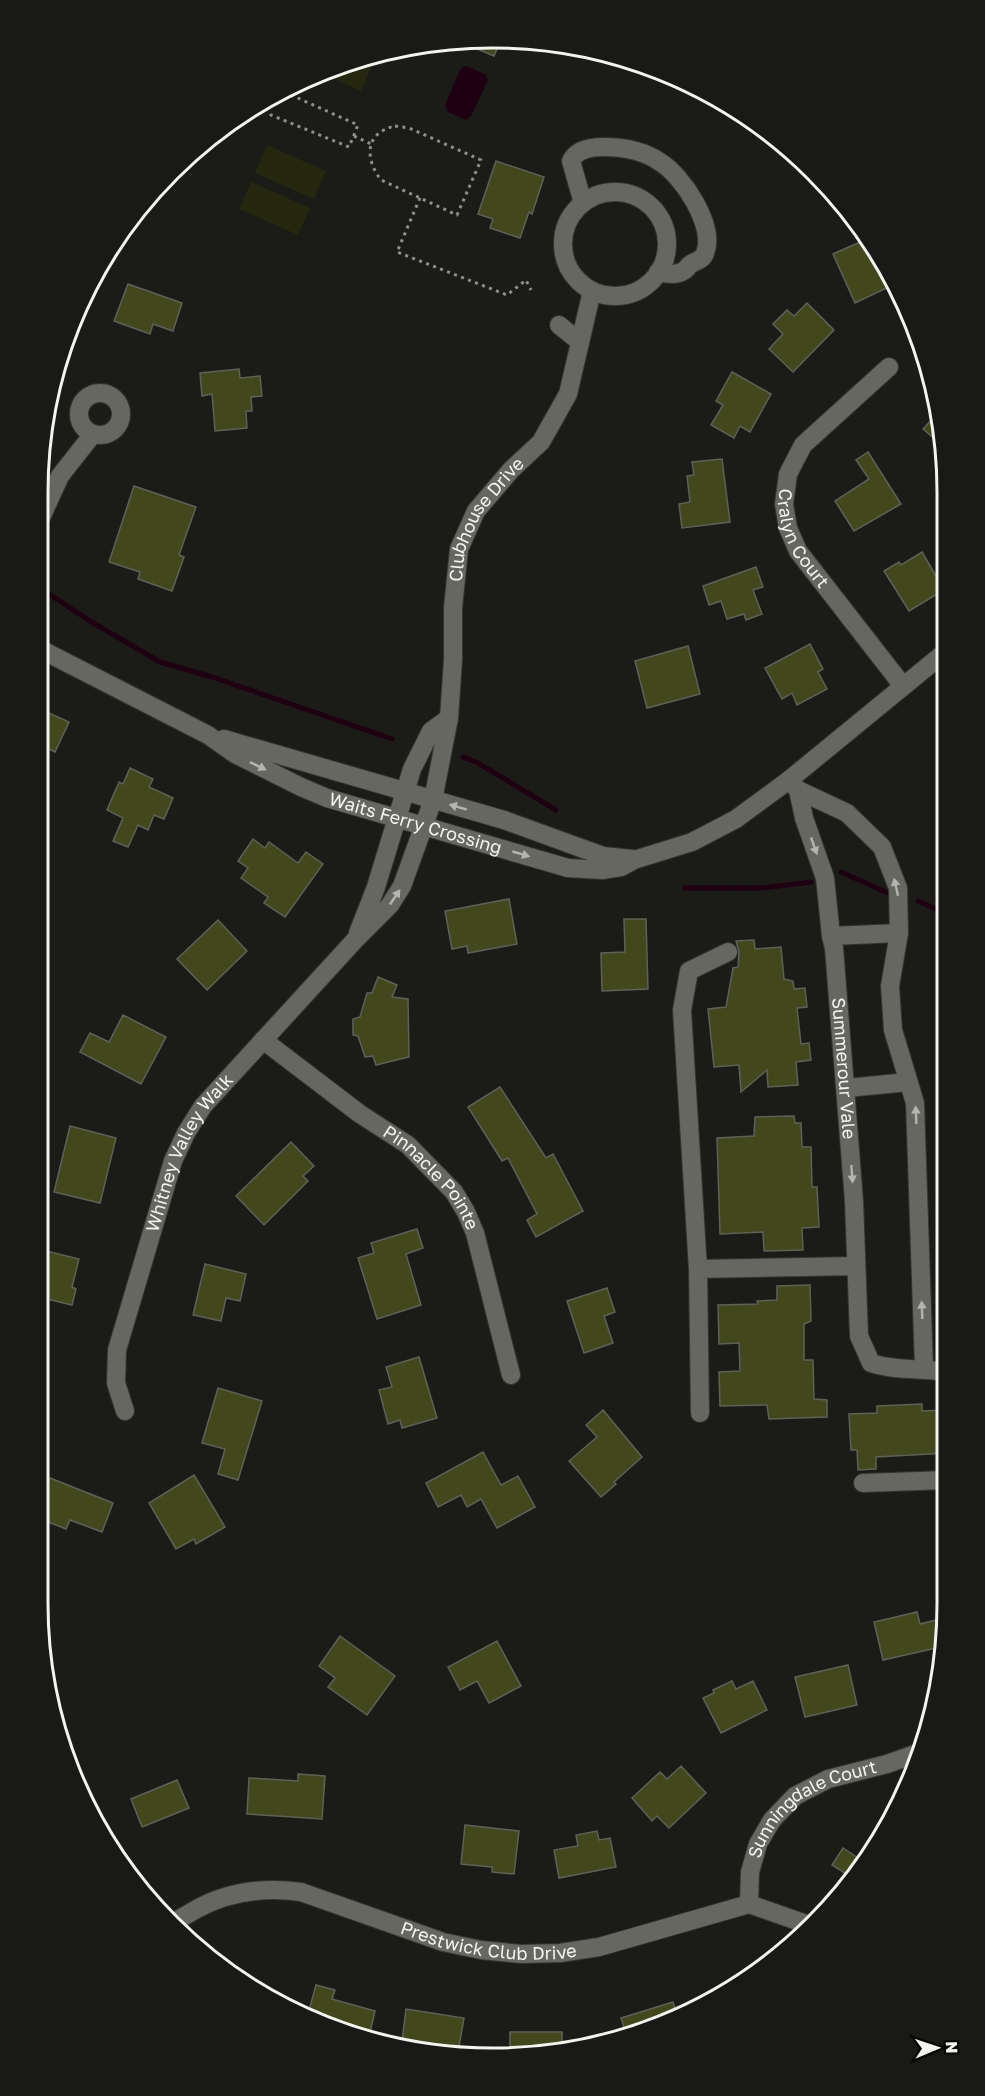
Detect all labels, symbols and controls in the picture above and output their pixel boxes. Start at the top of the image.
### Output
street label: Clubhouse Drive [444,452,528,583]
street label: Cralyn Court [774,487,834,592]
one-way arrow [249,761,266,770]
street label: Waits Ferry Crossing [327,787,505,858]
one-way arrow [449,802,467,811]
one-way arrow [809,837,819,855]
one-way arrow [512,850,530,860]
one-way arrow [890,878,900,896]
one-way arrow [389,889,400,905]
street label: Summerour Vale [828,997,861,1140]
street label: Whitney Valley Walk [141,1069,237,1234]
one-way arrow [911,1106,921,1125]
street label: Pinnacle Pointe [379,1120,484,1233]
one-way arrow [848,1165,857,1184]
one-way arrow [917,1300,926,1319]
street label: Sunningdale Court [743,1755,879,1860]
street label: Prestwick Club Drive [398,1916,578,1964]
north arrow [907,2018,967,2078]
text: N [942,2041,962,2054]

